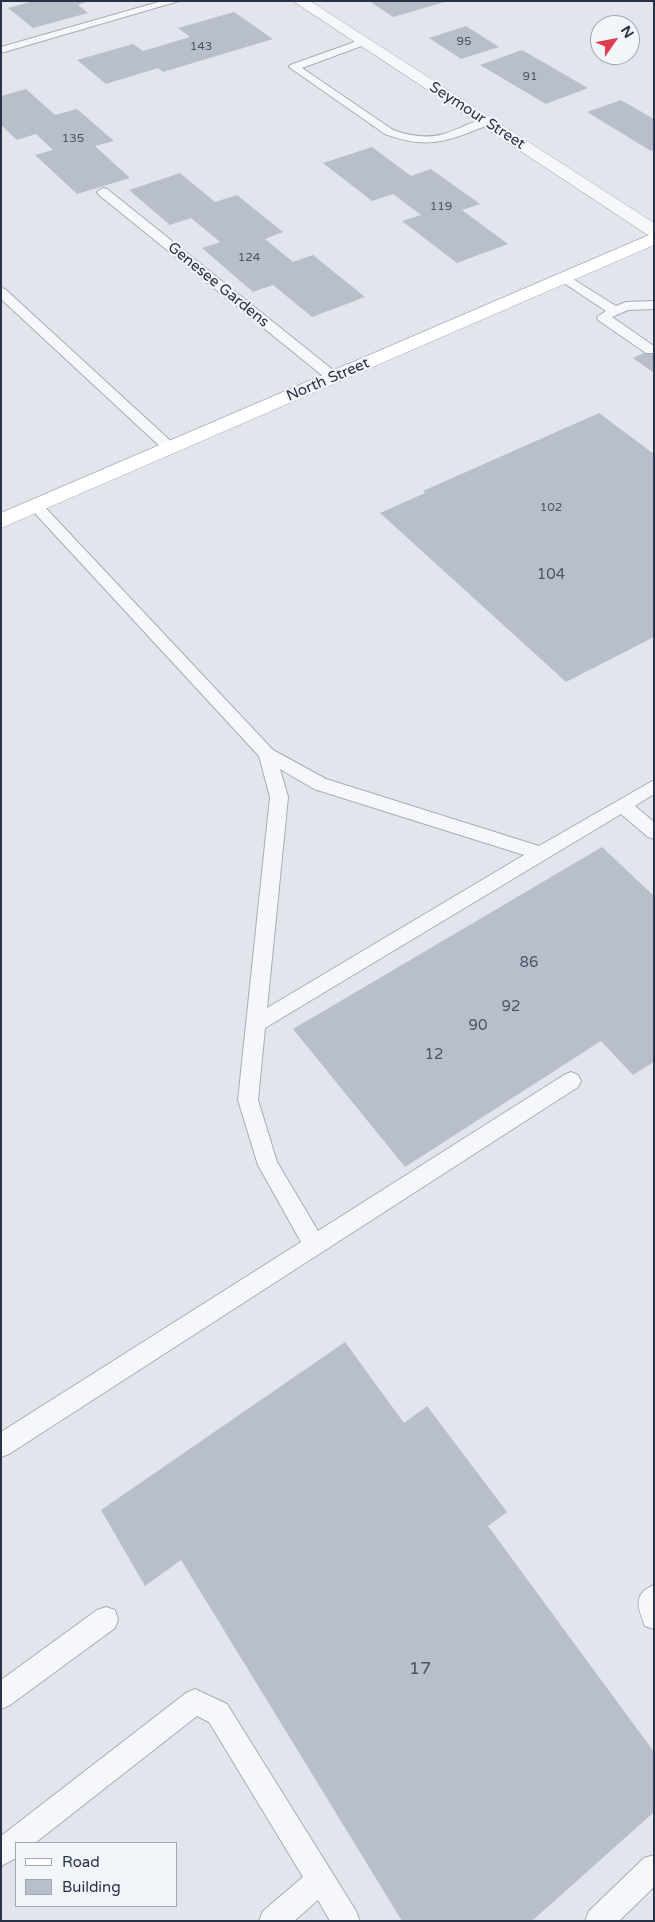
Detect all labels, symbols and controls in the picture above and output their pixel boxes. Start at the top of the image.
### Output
north arrow [590,15,640,65]
text: N [617,23,637,41]
house number: 95 [456,35,472,49]
house number: 143 [190,40,212,54]
house number: 91 [522,70,538,84]
street label: Seymour Street [426,78,528,154]
house number: 135 [62,132,84,146]
house number: 119 [430,200,452,214]
street label: Genesee Gardens [164,239,272,331]
house number: 124 [238,251,260,265]
street label: North Street [284,354,372,406]
house number: 102 [540,501,562,515]
house number: 104 [537,566,565,584]
house number: 86 [520,954,538,972]
house number: 92 [502,998,520,1016]
house number: 90 [469,1017,487,1035]
house number: 12 [425,1046,443,1064]
house number: 17 [409,1658,431,1680]
legend [15,1842,178,1907]
text: Road [62,1853,100,1871]
text: Building [62,1878,121,1896]

